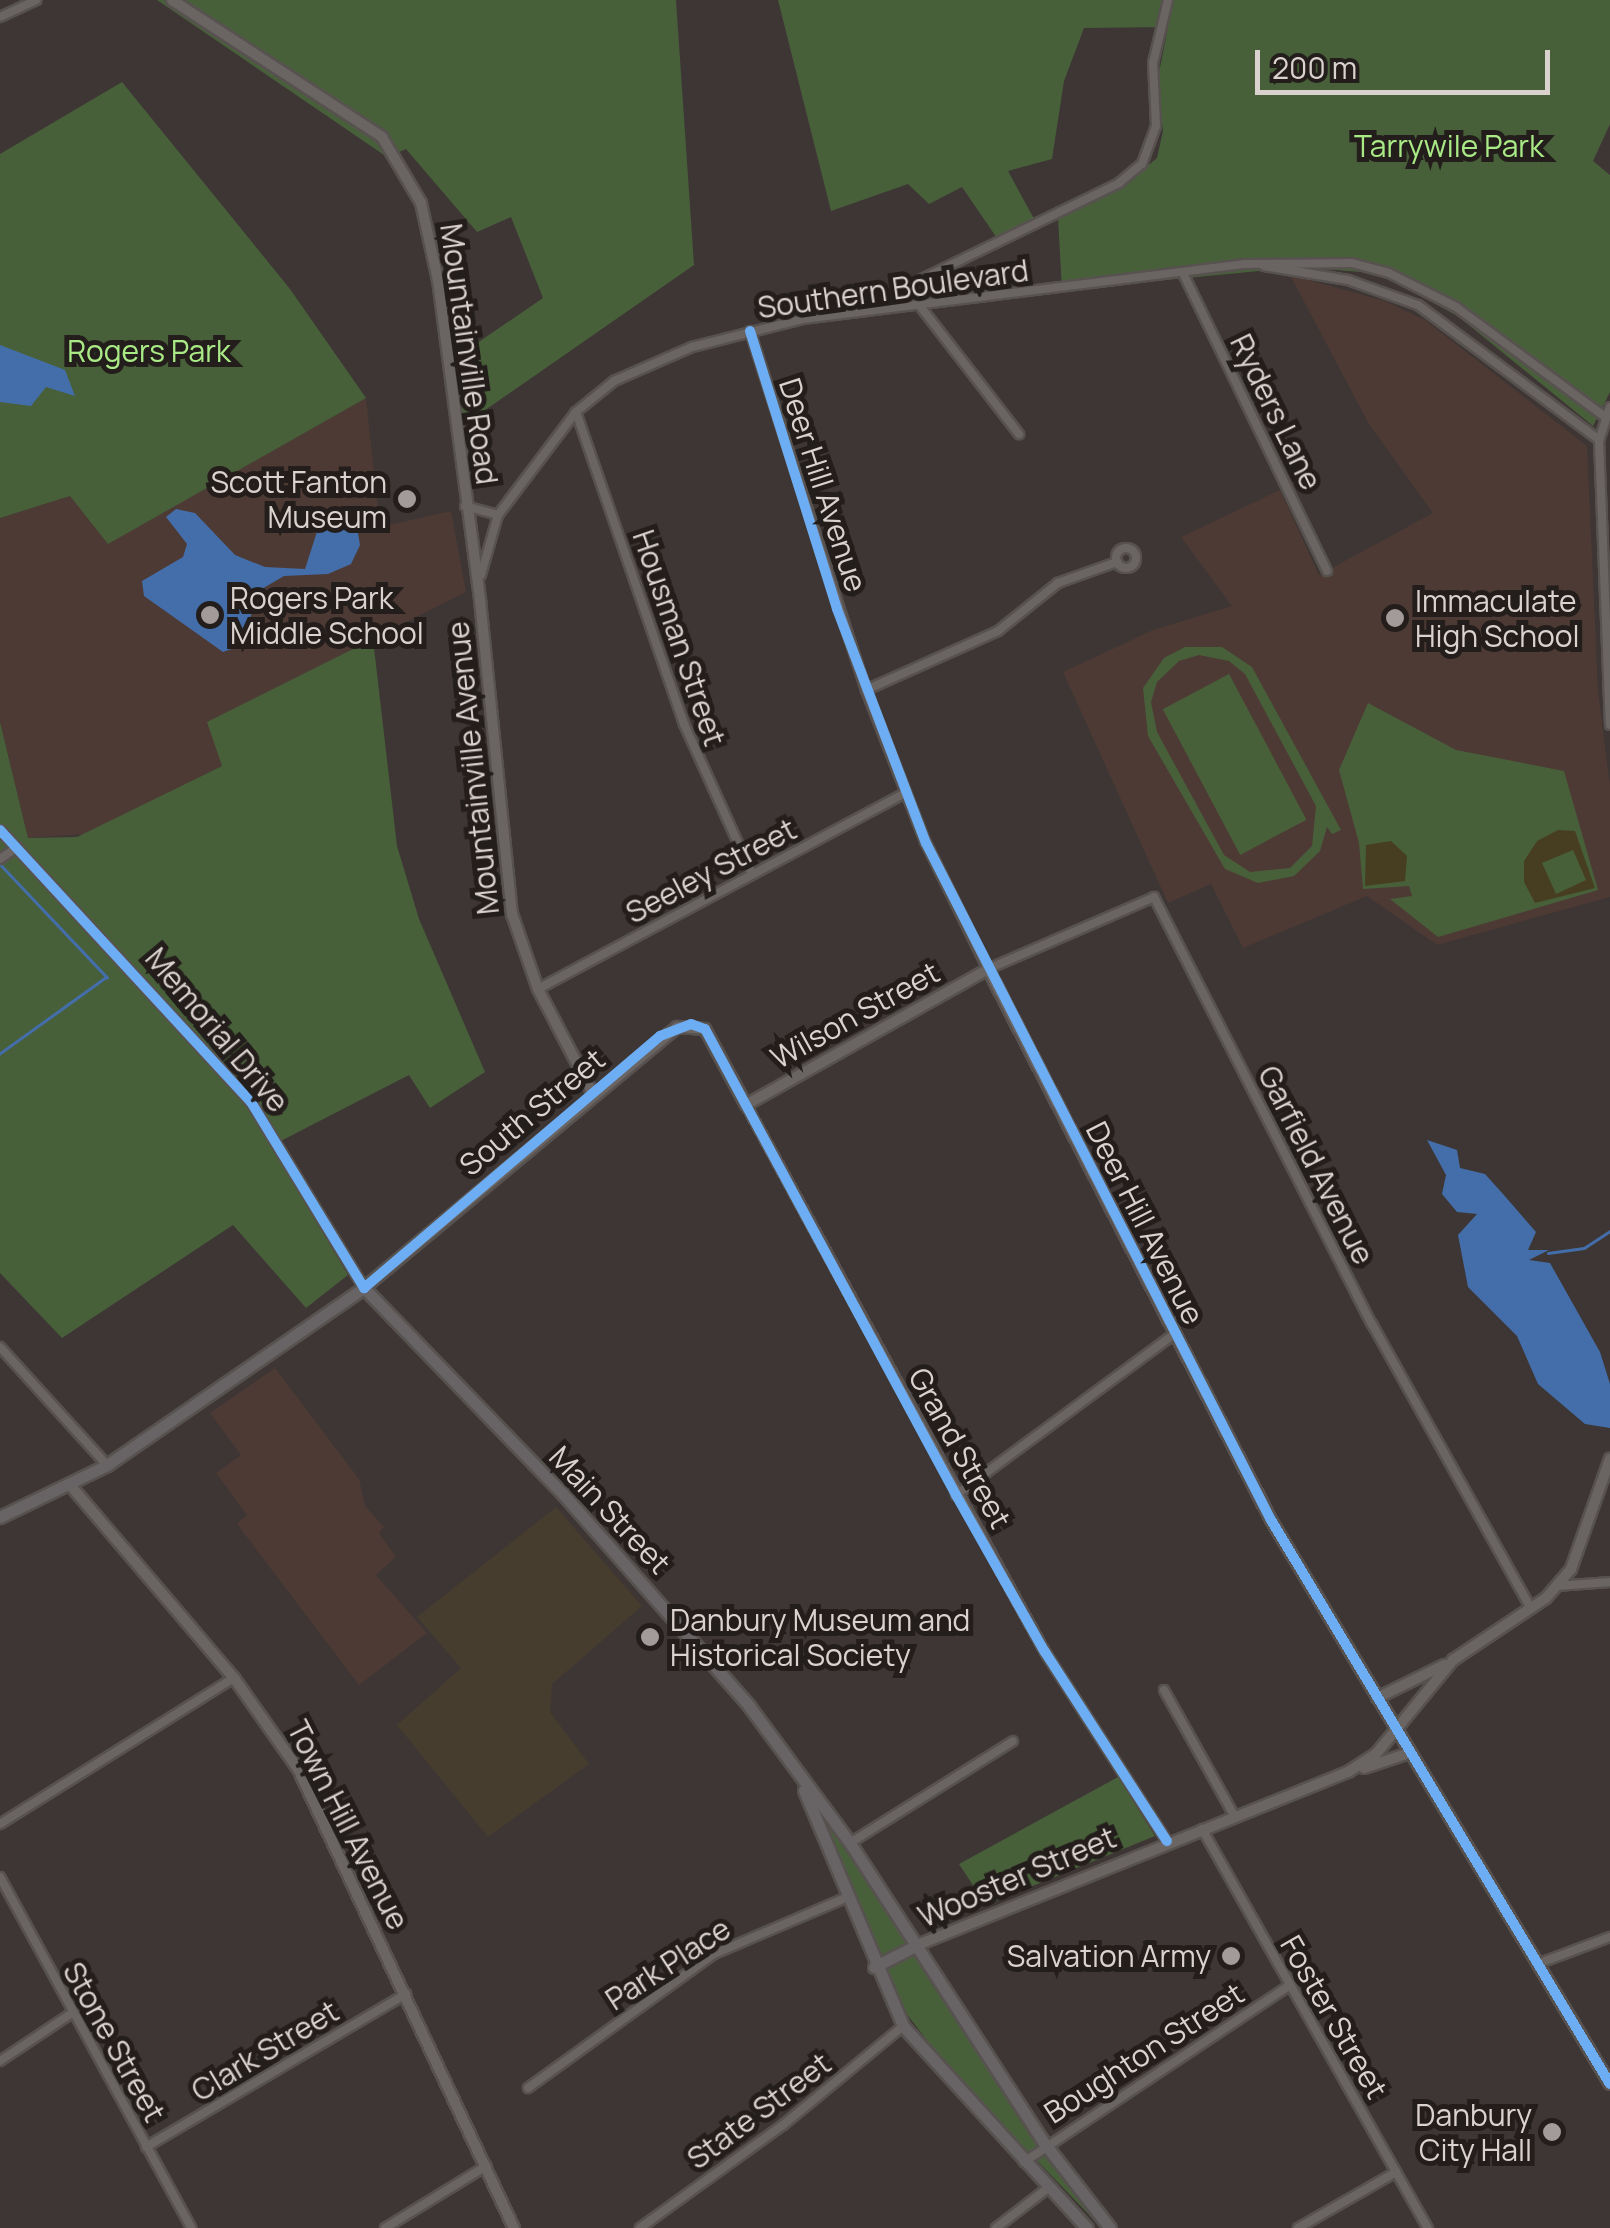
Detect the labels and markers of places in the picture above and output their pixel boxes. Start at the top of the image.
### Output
place label: Scott Fanton Museum [210,464,387,534]
marker: Scott Fanton Museum [396,488,418,510]
place label: Rogers Park Middle School [230,580,424,650]
place label: Immaculate High School [1415,583,1580,654]
marker: Rogers Park Middle School [199,604,221,626]
marker: Immaculate High School [1384,607,1406,629]
place label: Danbury Museum and Historical Society [670,1602,970,1672]
marker: Danbury Museum and Historical Society [639,1626,661,1648]
place label: Salvation Army [1007,1938,1211,1974]
marker: Salvation Army [1220,1945,1242,1967]
place label: Danbury City Hall [1415,2097,1532,2168]
marker: Danbury City Hall [1541,2121,1563,2143]

